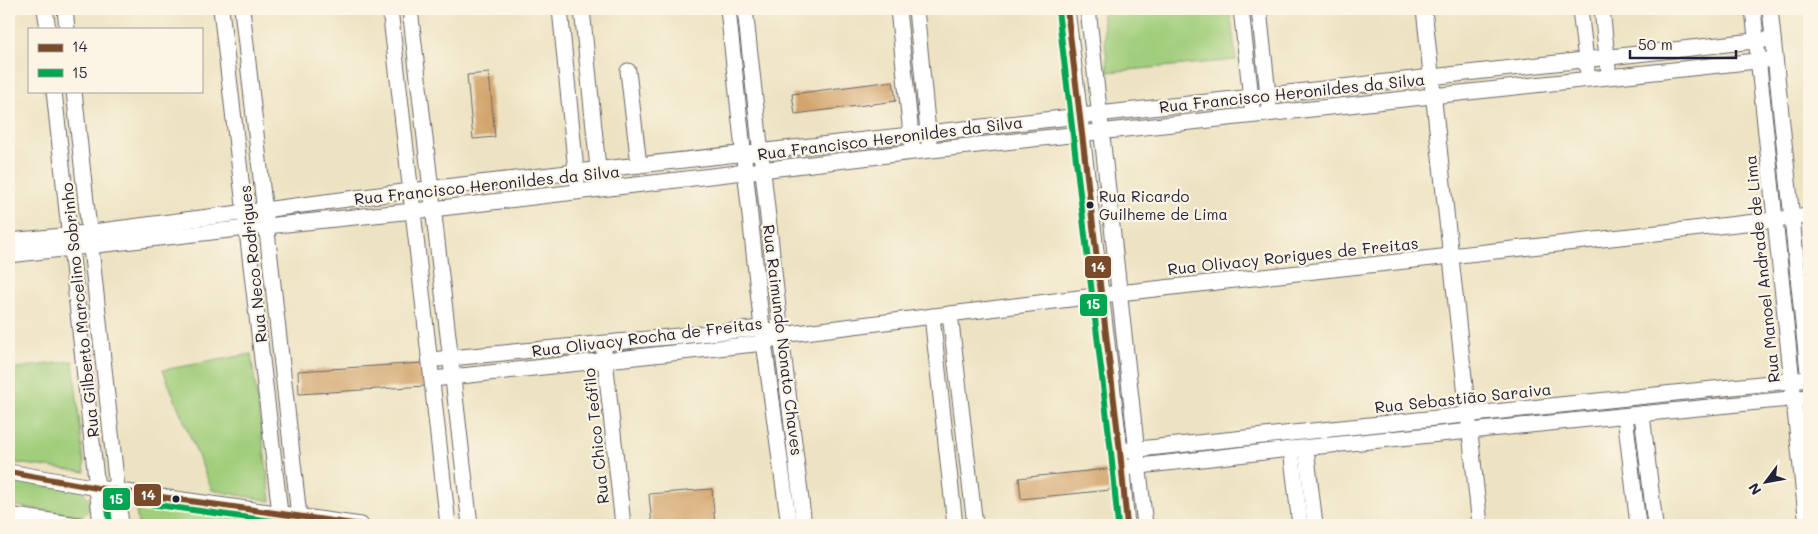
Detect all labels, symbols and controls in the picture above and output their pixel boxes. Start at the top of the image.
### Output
legend [28,28,202,92]
scale bar [1630,28,1737,60]
text: 50 m [1638,34,1673,54]
text: 14 [72,36,88,56]
text: 15 [72,62,87,82]
street label: Rua Francisco Heronildes da Silva [1158,68,1426,117]
street label: Rua Francisco Heronildes da Silva [756,111,1024,164]
street label: Rua Manoel Andrade de Lima [1739,154,1784,384]
street label: Rua Francisco Heronildes da Silva [353,160,621,209]
street label: Rua Gilberto Marcelino Sobrinho [56,182,103,438]
street label: Rua Neco Rodrigues [234,184,271,344]
place label: Rua Ricardo Guilheme de Lima [1099,186,1228,224]
marker: Rua Ricardo Guilheme de Lima [1085,200,1095,210]
street label: Rua Raimundo Nonato Chaves [759,223,808,457]
street label: Rua Olivacy Rorigues de Freitas [1166,232,1419,279]
line badge: 14 [1084,255,1112,279]
text: 14 [1090,257,1106,276]
line badge: 15 [1079,293,1108,317]
text: 15 [1086,294,1100,313]
street label: Rua Olivacy Rocha de Freitas [531,312,763,361]
street label: Rua Chico Teófilo [578,367,613,505]
street label: Rua Sebastião Saraiva [1373,378,1552,417]
north arrow [1740,456,1790,506]
text: N [1744,480,1765,499]
line badge: 14 [133,483,162,507]
text: 14 [140,485,156,504]
line badge: 15 [102,487,131,511]
text: 15 [109,489,123,508]
unlabelled marker [171,494,181,504]

